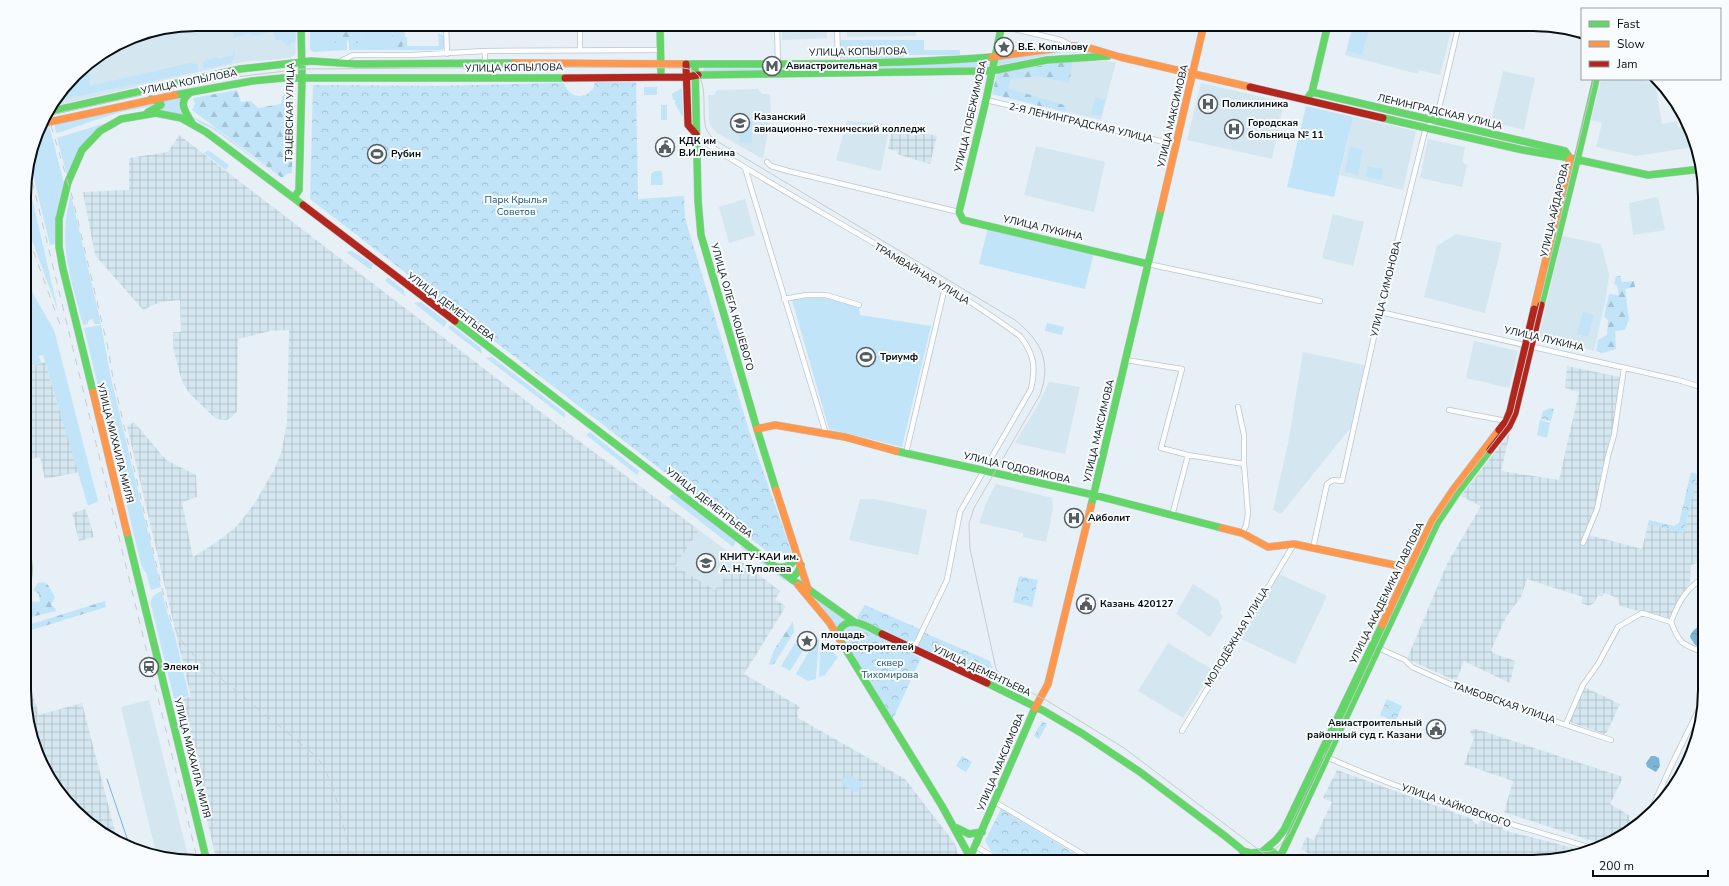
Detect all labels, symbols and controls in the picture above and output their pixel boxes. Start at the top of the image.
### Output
legend [1581,8,1721,80]
text: Fast [1617,16,1640,32]
place icon: В.Е. Копылову [993,36,1015,58]
text: Slow [1617,36,1645,52]
place label: В.Е. Копылову [1018,40,1088,54]
street label: УЛИЦА КОПЫЛОВА [808,44,908,60]
metro station icon: Авиастроительная [761,55,783,77]
text: Jam [1616,56,1638,72]
street label: УЛИЦА ПОБЕЖИМОВА [951,58,991,174]
place label: Авиастроительная [786,59,877,73]
street label: УЛИЦА КОПЫЛОВА [464,60,564,76]
street label: ТЭЦЕВСКАЯ УЛИЦА [282,62,298,162]
street label: УЛИЦА МАКСИМОВА [1154,62,1192,170]
street label: УЛИЦА КОПЫЛОВА [138,66,239,98]
street label: ЛЕНИНГРАДСКАЯ УЛИЦА [1376,91,1505,133]
hospital icon: Поликлиника [1197,93,1219,115]
place label: Поликлиника [1222,97,1288,111]
street label: 2-Я ЛЕНИНГРАДСКАЯ УЛИЦА [1008,100,1155,147]
place label: Казанский авиационно-технический колледж [754,110,926,136]
school or university icon: Казанский авиационно-технический колледж [729,112,751,134]
place label: Городская больница № 11 [1248,116,1324,142]
hospital icon: Городская больница № 11 [1223,118,1245,140]
place label: КДК им В.И.Ленина [679,134,735,160]
public building icon: КДК им В.И.Ленина [654,136,676,158]
sports icon: Рубин [366,143,388,165]
place label: Рубин [391,147,421,161]
street label: УЛИЦА АЙДАРОВА [1537,161,1573,260]
park label: Парк Крылья Советов [485,193,547,219]
street label: УЛИЦА ЛУКИНА [1001,212,1085,244]
street label: УЛИЦА СИМОНОВА [1367,239,1405,339]
street label: ТРАМВАЙНАЯ УЛИЦА [872,240,973,309]
street label: УЛИЦА ОЛЕГА КОШЕВОГО [707,241,757,373]
street label: УЛИЦА ДЕМЕНТЬЕВА [403,269,499,345]
street label: УЛИЦА ЛУКИНА [1502,323,1586,355]
sports icon: Триумф [855,346,877,368]
place label: Триумф [880,350,918,364]
street label: УЛИЦА МАКСИМОВА [1080,377,1118,485]
street label: УЛИЦА МИХАИЛА МИЛЯ [93,380,137,505]
street label: УЛИЦА ГОДОВИКОВА [961,449,1073,487]
street label: УЛИЦА ДЕМЕНТЬЕВА [662,464,756,542]
hospital icon: Айболит [1063,507,1085,529]
place label: Айболит [1088,511,1130,525]
street label: УЛИЦА АКАДЕМИКА ПАВЛОВА [1346,519,1428,667]
place label: КНИТУ-КАИ им. А. Н. Туполева [720,550,799,576]
school or university icon: КНИТУ-КАИ им. А. Н. Туполева [695,552,717,574]
street label: МОЛОДЁЖНАЯ УЛИЦА [1201,584,1273,690]
public building icon: Казань 420127 [1075,593,1097,615]
place label: Казань 420127 [1100,597,1173,611]
place label: площадь Моторостроителей [821,628,914,654]
place icon: площадь Моторостроителей [796,630,818,652]
street label: УЛИЦА ДЕМЕНТЬЕВА [930,642,1034,700]
station icon: Элекон [138,656,160,678]
park label: сквер Тихомирова [862,656,918,682]
place label: Элекон [163,660,199,674]
street label: ТАМБОВСКАЯ УЛИЦА [1451,679,1558,727]
street label: УЛИЦА МИХАИЛА МИЛЯ [170,695,214,820]
street label: УЛИЦА МАКСИМОВА [974,710,1028,814]
place label: Авиастроительный районный суд г. Казани [1307,716,1422,742]
public building icon: Авиастроительный районный суд г. Казани [1425,718,1447,740]
street label: УЛИЦА ЧАЙКОВСКОГО [1398,780,1513,831]
scale bar [1593,852,1708,878]
text: 200 m [1599,858,1634,874]

